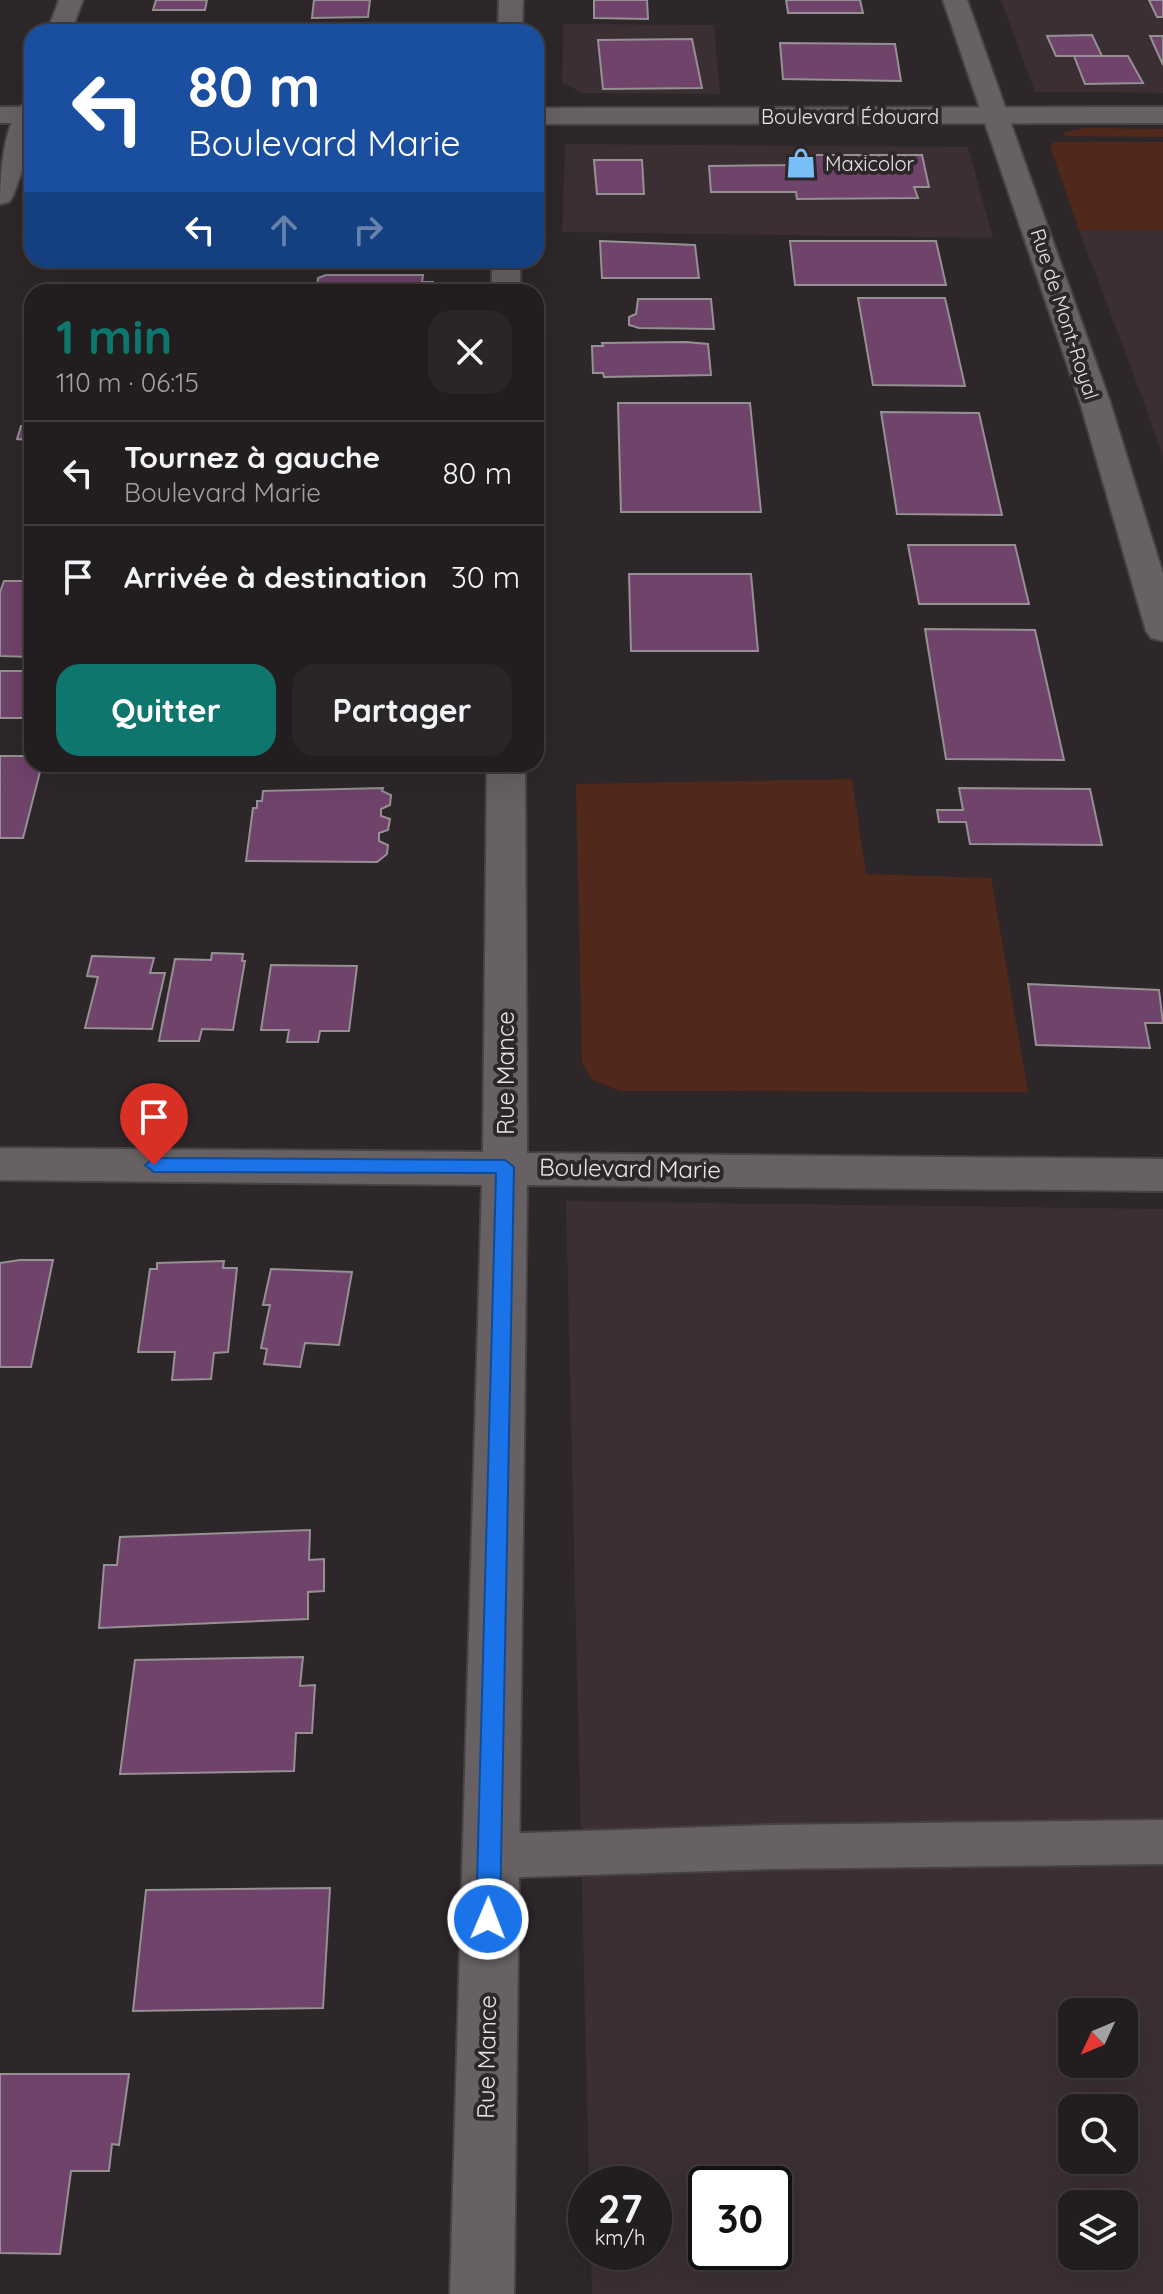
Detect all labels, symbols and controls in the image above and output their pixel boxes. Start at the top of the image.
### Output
text: 80 m [188,51,320,121]
icon: left [56,56,160,160]
street label: Boulevard Édouard [761,104,939,129]
text: Boulevard Marie [188,120,461,165]
shop icon: Maxicolor [784,146,818,180]
place label: Maxicolor [825,151,915,176]
icon: left [178,208,222,252]
icon: ahead [262,208,306,252]
icon: right [346,208,390,252]
street label: Rue de Mont-Royal [1026,225,1104,403]
text: 1 min [56,306,172,366]
button: close [428,310,512,394]
text: 110 m · 06:15 [56,366,199,399]
text: Tournez à gauche [124,438,380,476]
icon: left [56,451,100,495]
text: 80 m [442,454,512,492]
text: Boulevard Marie [124,476,321,509]
icon: arrive [56,555,100,599]
text: Arrivée à destination [124,558,427,596]
text: 30 m [451,558,520,596]
button: Quitter [56,664,276,756]
button: Partager [292,664,512,756]
street label: Rue Mance [490,1011,520,1135]
pin [120,1083,188,1165]
icon: arrive [132,1095,176,1139]
street label: Boulevard Marie [539,1151,721,1185]
position arrow [446,1877,530,1961]
street label: Rue Mance [470,1995,502,2119]
north arrow [1058,1998,1138,2078]
map controls [1058,1998,1138,2270]
button: search [1058,2094,1138,2174]
speed limit sign: 30 [688,2166,792,2270]
text: 27 [598,2183,642,2233]
button: layers [1058,2190,1138,2270]
text: km/h [595,2225,645,2250]

